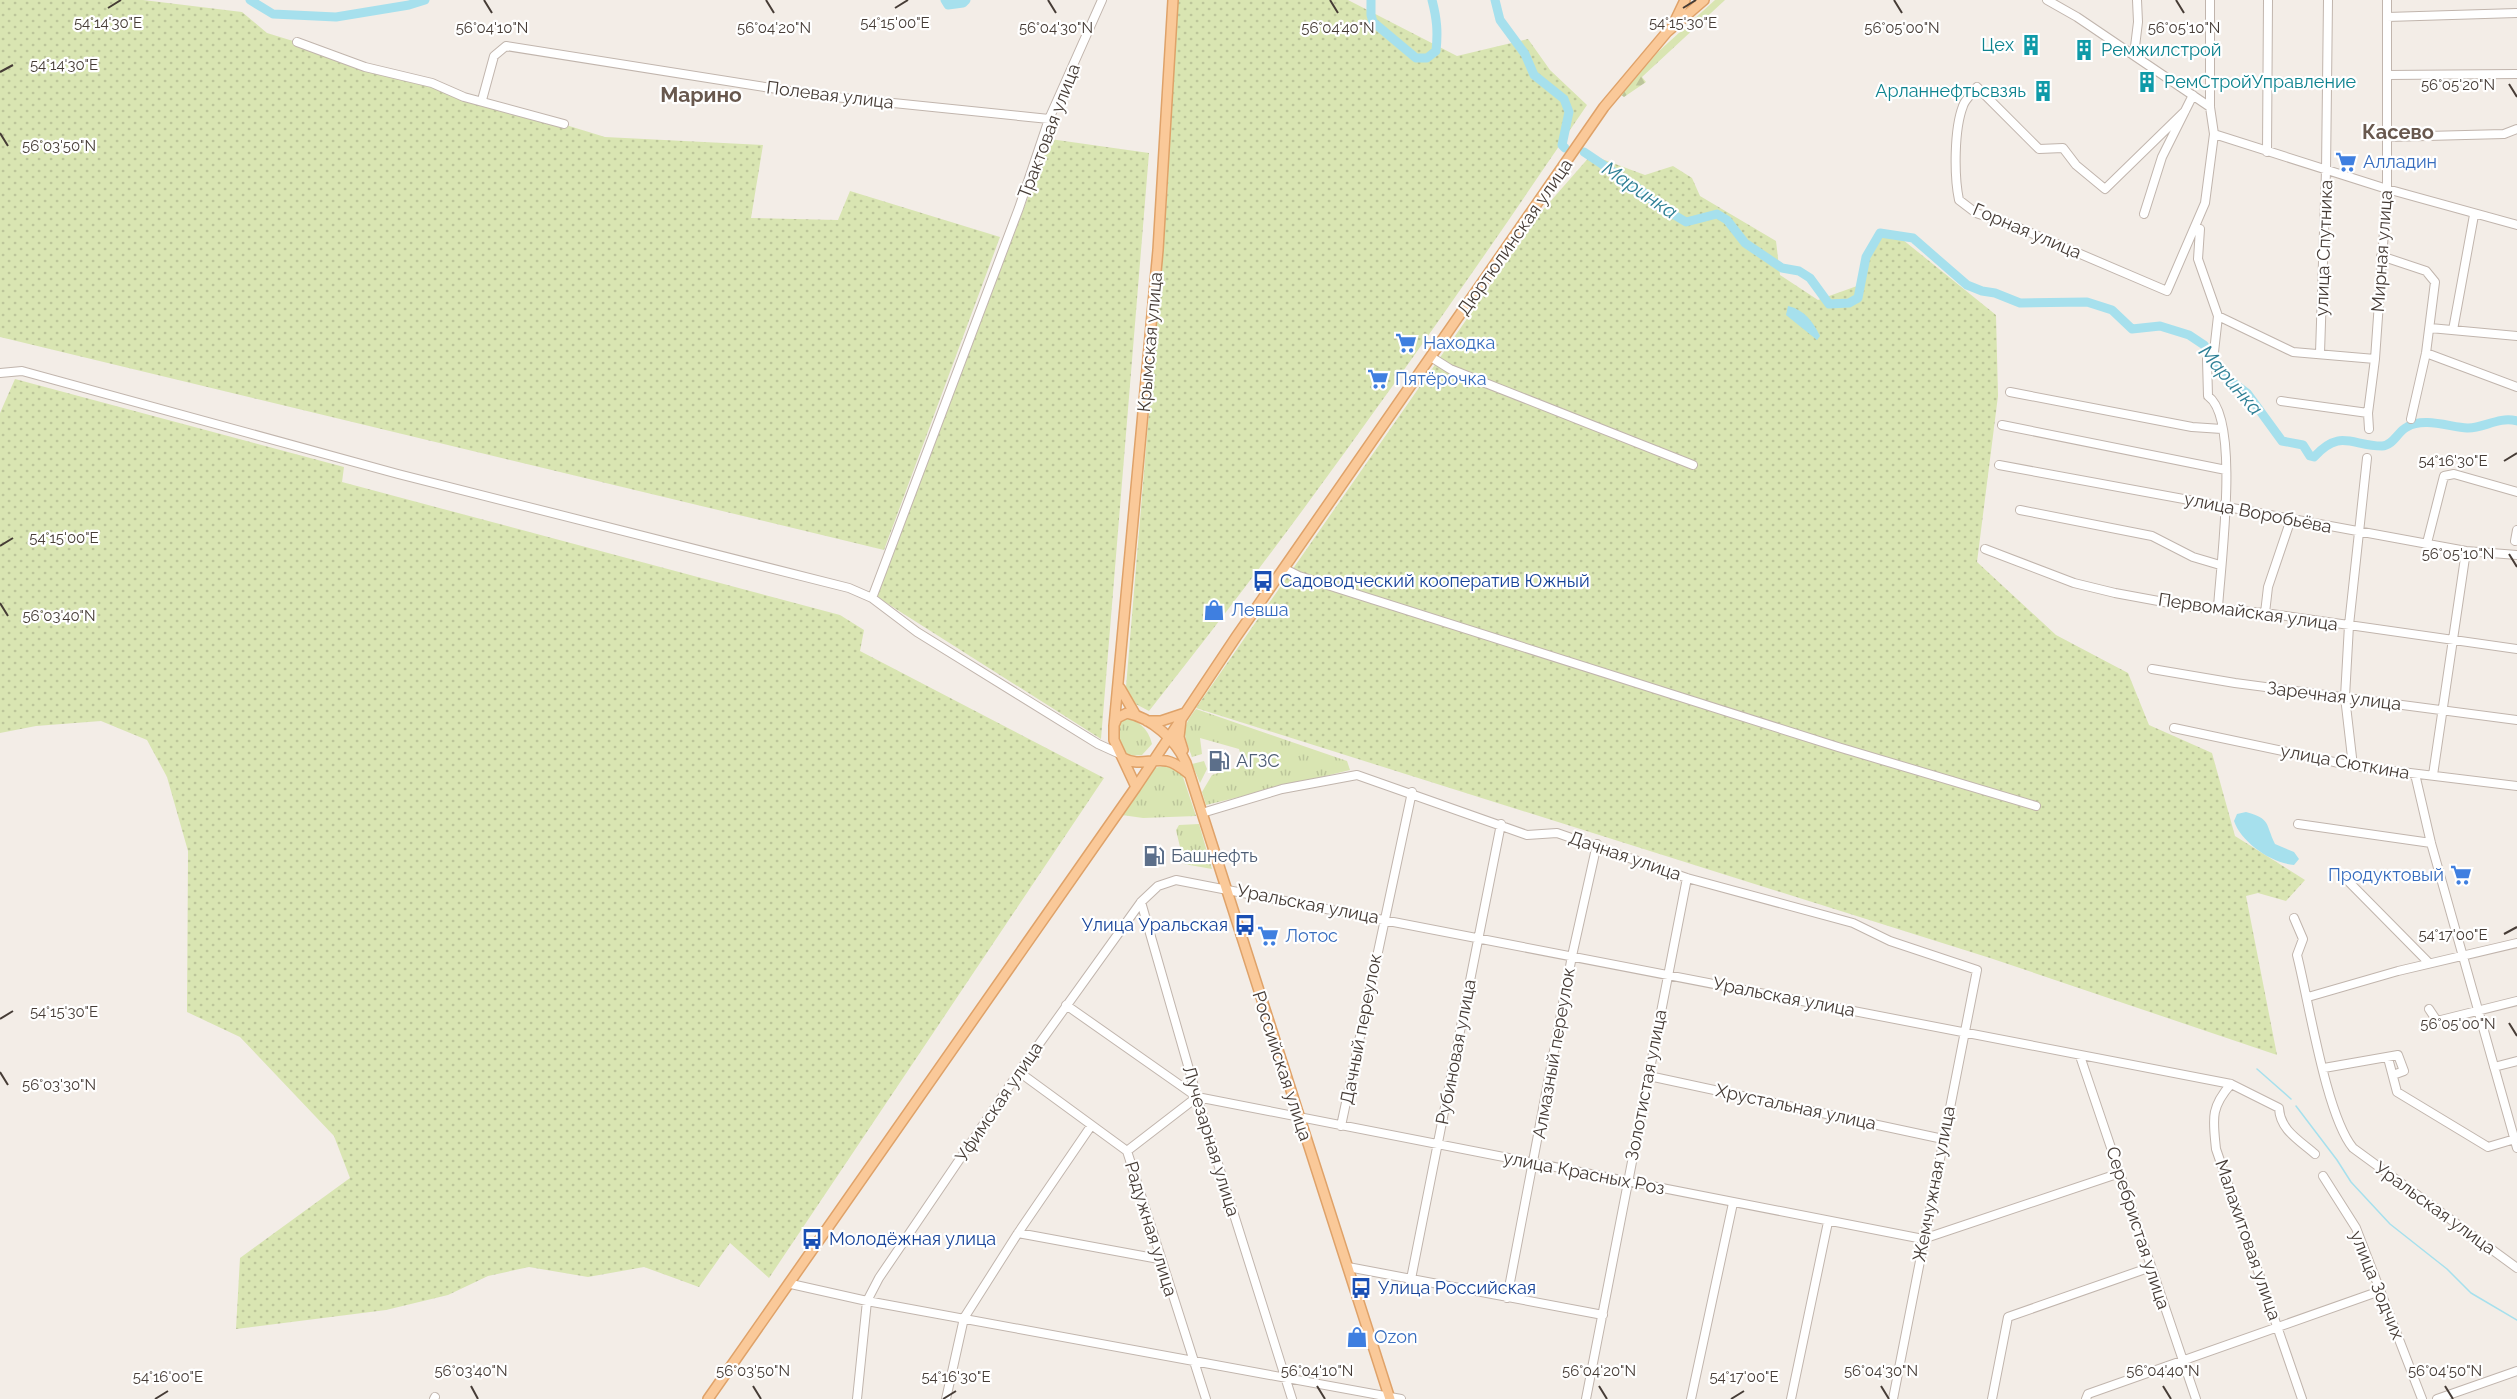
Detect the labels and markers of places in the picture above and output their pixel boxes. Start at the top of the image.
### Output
building icon: Цех [2019,33,2043,57]
place label: Цех [1981,34,2014,55]
building icon: Ремжилстрой [2072,38,2096,62]
place label: Ремжилстрой [2101,39,2222,60]
building icon: РемСтройУправление [2135,70,2159,94]
place label: РемСтройУправление [2164,71,2357,92]
building icon: Арланнефтьсвзяь [2031,79,2055,103]
place label: Арланнефтьсвзяь [1875,80,2026,101]
supermarket icon: Алладин [2334,150,2358,174]
place label: Алладин [2363,151,2437,172]
supermarket icon: Находка [1394,331,1418,355]
place label: Находка [1423,332,1495,353]
supermarket icon: Пятёрочка [1366,367,1390,391]
place label: Пятёрочка [1395,368,1487,389]
bus stop icon: Садоводческий кооператив Южный [1251,569,1275,593]
place label: Садоводческий кооператив Южный [1280,570,1590,591]
shop icon: Левша [1202,598,1226,622]
place label: Левша [1231,599,1288,620]
fuel station icon: АГЗС [1207,749,1231,773]
place label: АГЗС [1236,750,1280,771]
fuel station icon: Башнефть [1142,844,1166,868]
place label: Башнефть [1171,845,1258,866]
supermarket icon: Продуктовый [2449,863,2473,887]
place label: Продуктовый [2328,864,2444,885]
bus stop icon: Улица Уральская [1233,913,1257,937]
place label: Улица Уральская [1082,914,1228,935]
supermarket icon: Лотос [1256,924,1280,948]
place label: Лотос [1285,925,1338,946]
bus stop icon: Молодёжная улица [800,1227,824,1251]
place label: Молодёжная улица [829,1228,996,1249]
bus stop icon: Улица Российская [1349,1276,1373,1300]
place label: Улица Российская [1378,1277,1536,1298]
shop icon: Ozon [1345,1325,1369,1349]
place label: Ozon [1374,1326,1417,1347]

